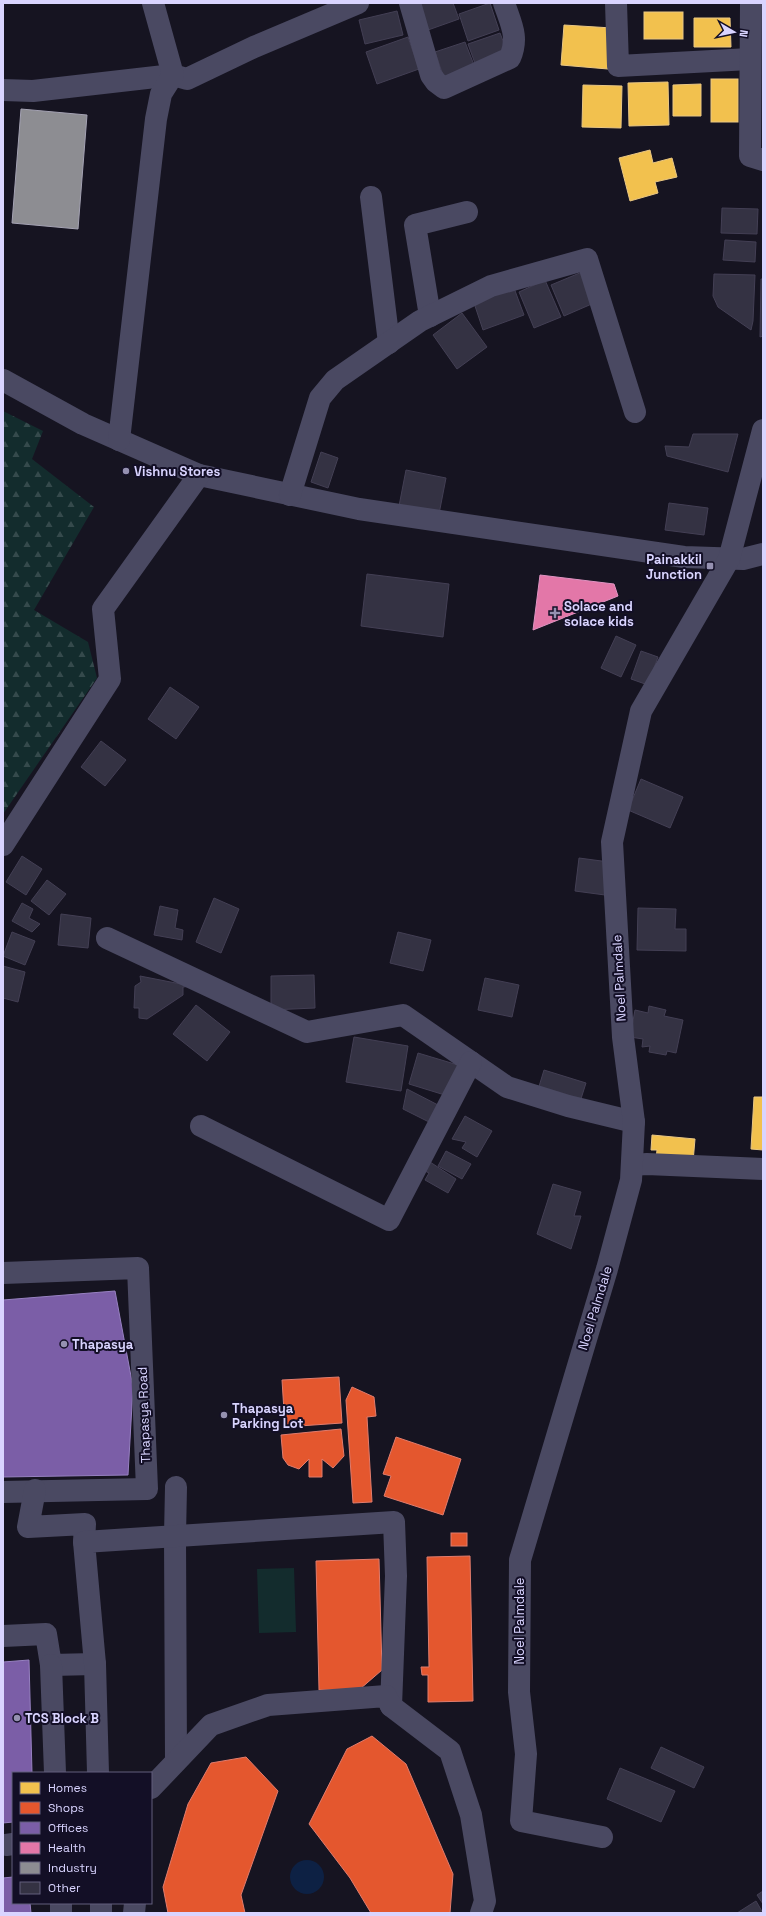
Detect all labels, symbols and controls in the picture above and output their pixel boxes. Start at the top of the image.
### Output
north arrow [714,12,754,52]
text: N [736,29,751,38]
place label: Vishnu Stores [134,463,220,480]
marker: Vishnu Stores [121,466,131,476]
place label: Painakkil Junction [646,551,702,583]
marker: Painakkil Junction [705,561,715,571]
place label: Solace and solace kids [564,598,634,630]
marker: Solace and solace kids [549,607,561,619]
street label: Noel Palmdale [608,934,630,1022]
street label: Noel Palmdale [574,1264,616,1352]
place label: Thapasya [72,1336,134,1353]
marker: Thapasya [59,1339,69,1349]
street label: Thapasya Road [134,1367,154,1463]
place label: Thapasya Parking Lot [232,1400,304,1432]
marker: Thapasya Parking Lot [219,1410,229,1420]
street label: Noel Palmdale [511,1577,528,1665]
place label: TCS Block B [25,1710,99,1727]
marker: TCS Block B [12,1713,22,1723]
legend [12,1772,152,1904]
text: Homes [48,1780,87,1796]
text: Shops [48,1800,84,1816]
text: Offices [48,1820,88,1836]
text: Health [48,1840,86,1856]
text: Industry [48,1860,97,1876]
text: Other [48,1880,81,1896]

